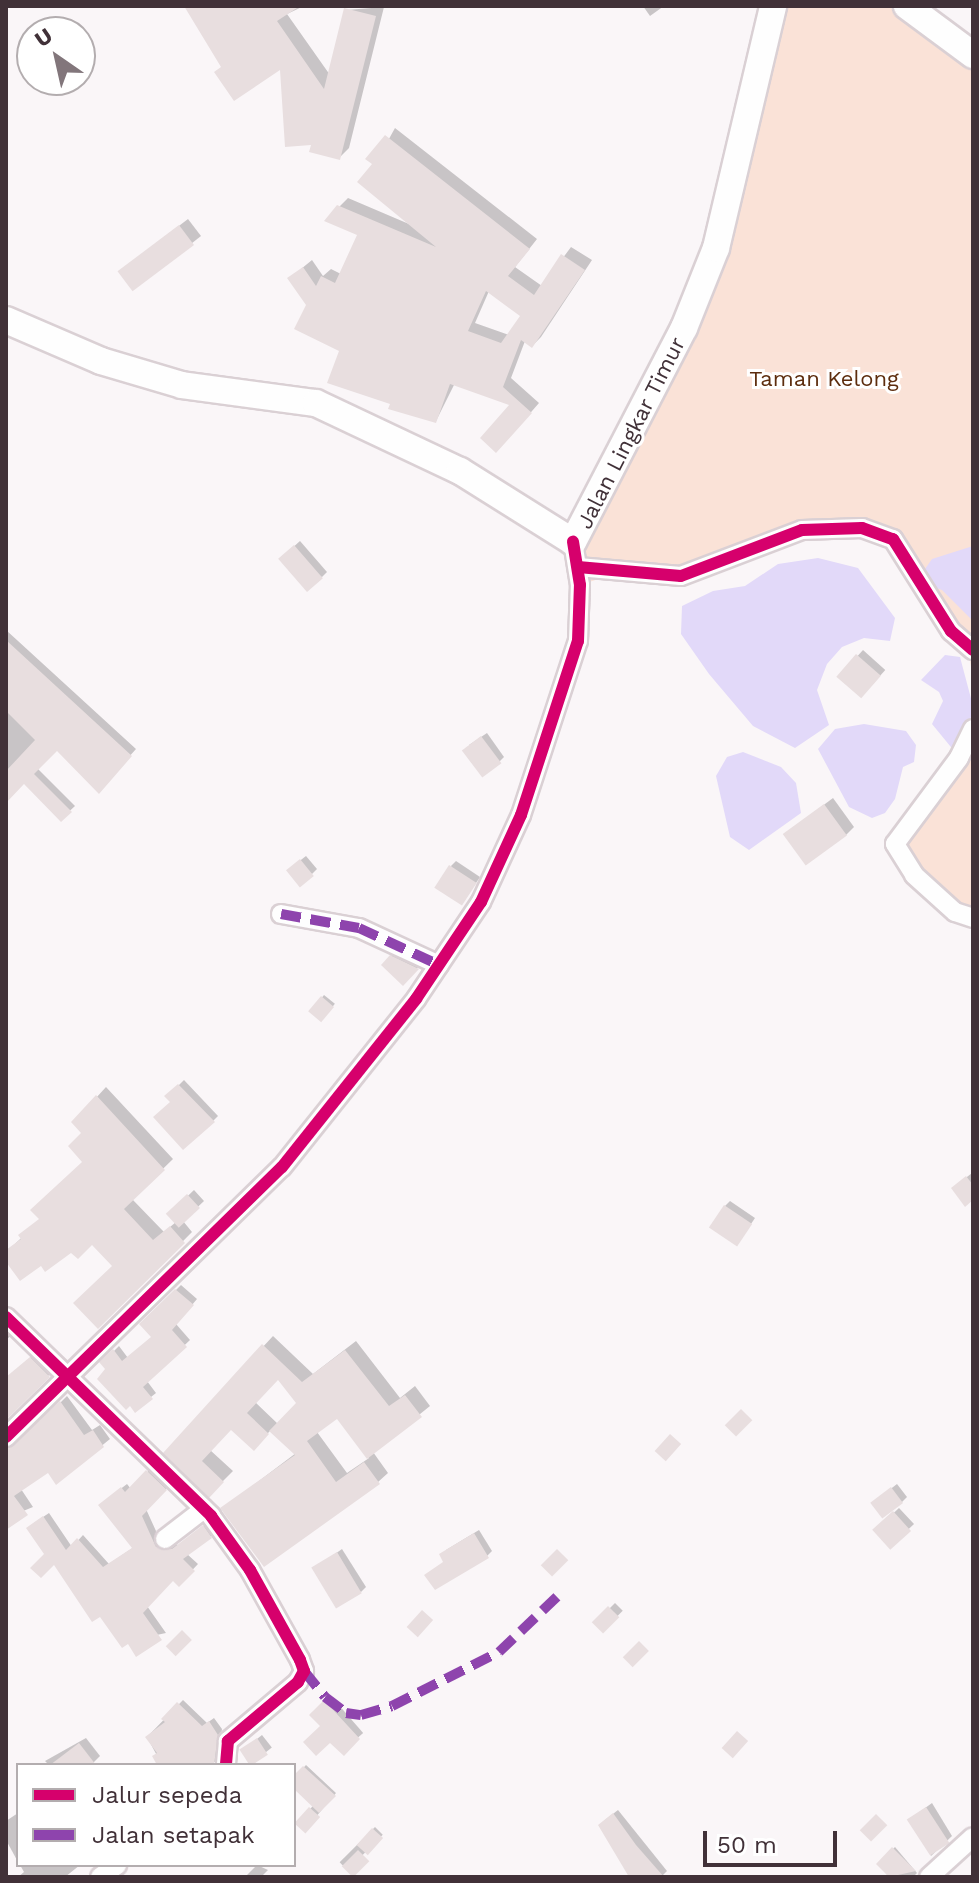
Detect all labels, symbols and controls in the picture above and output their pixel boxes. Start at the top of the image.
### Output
north arrow [16,16,96,96]
text: U [30,23,57,52]
street label: Jalan Lingkar Timur [571,332,691,534]
park label: Taman Kelong [749,366,899,392]
legend [16,1763,296,1867]
text: Jalur sepeda [92,1781,242,1809]
scale bar [707,1815,841,1865]
text: Jalan setapak [92,1821,255,1849]
text: 50 m [717,1831,777,1859]

